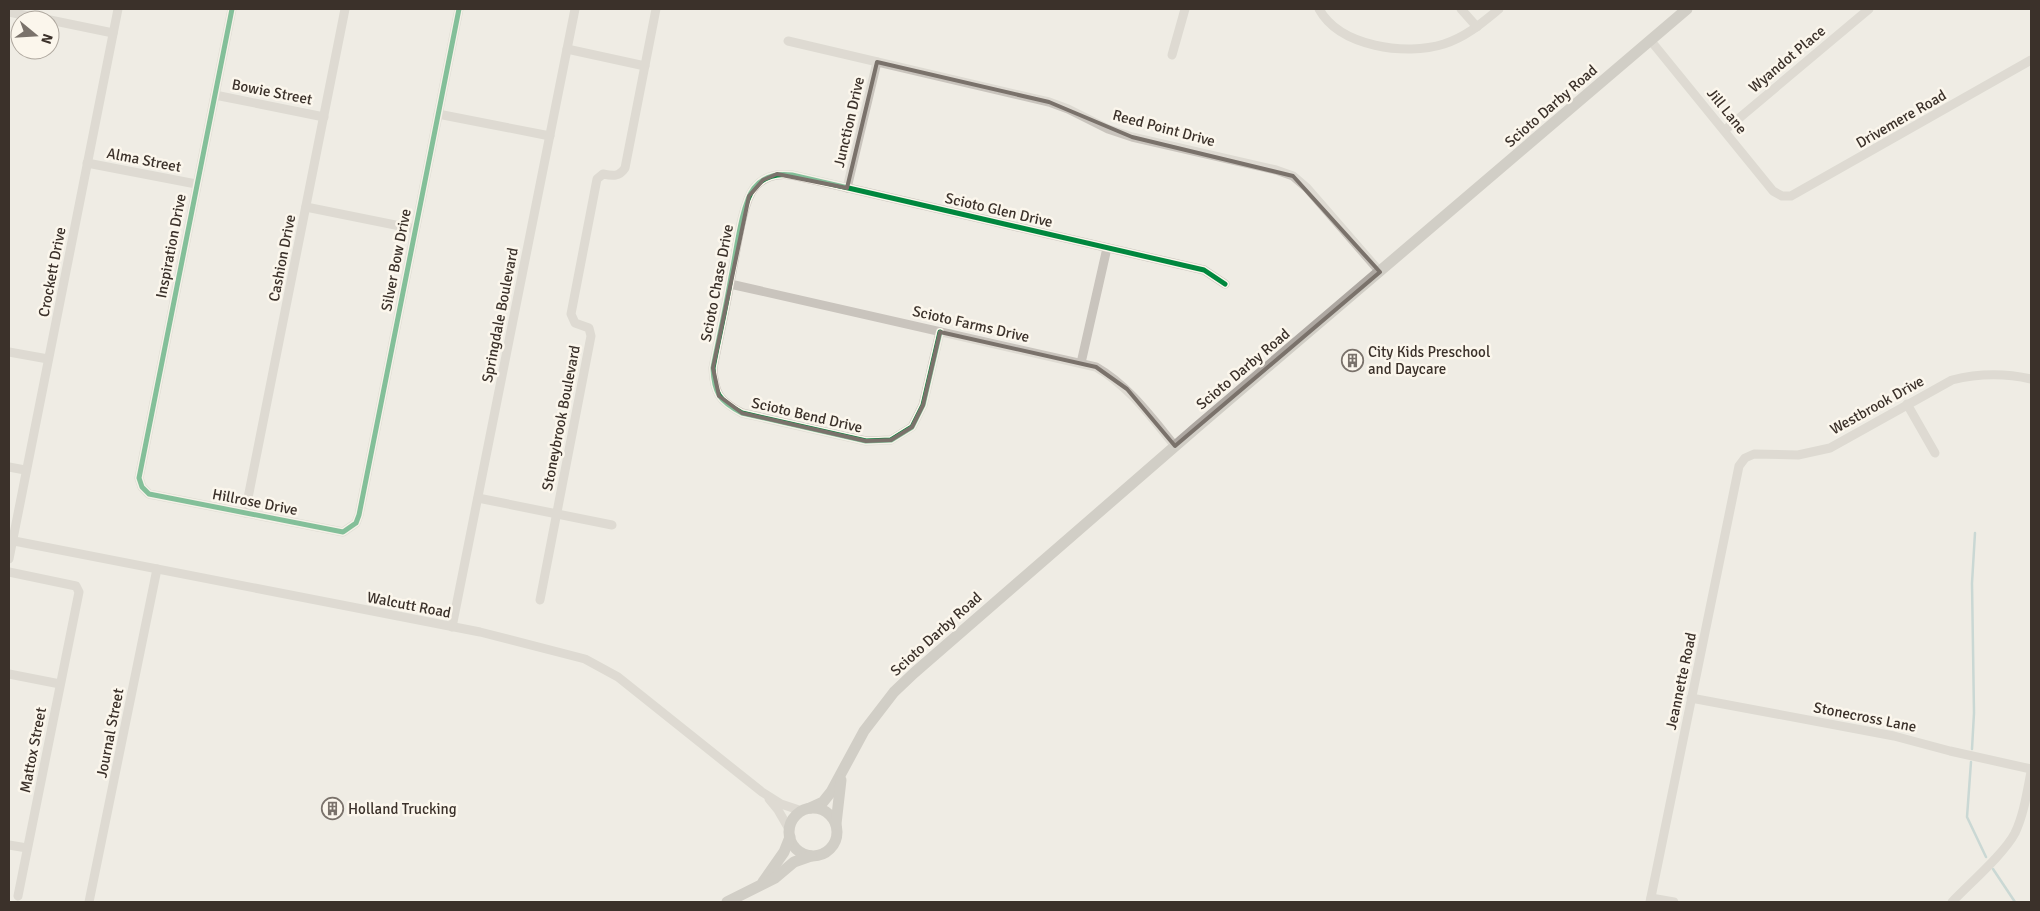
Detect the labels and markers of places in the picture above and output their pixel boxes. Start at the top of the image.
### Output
place label: City Kids Preschool and Daycare [1368,343,1490,378]
building icon: City Kids Preschool and Daycare [1340,349,1364,373]
building icon: Holland Trucking [320,797,344,821]
place label: Holland Trucking [348,800,457,818]

